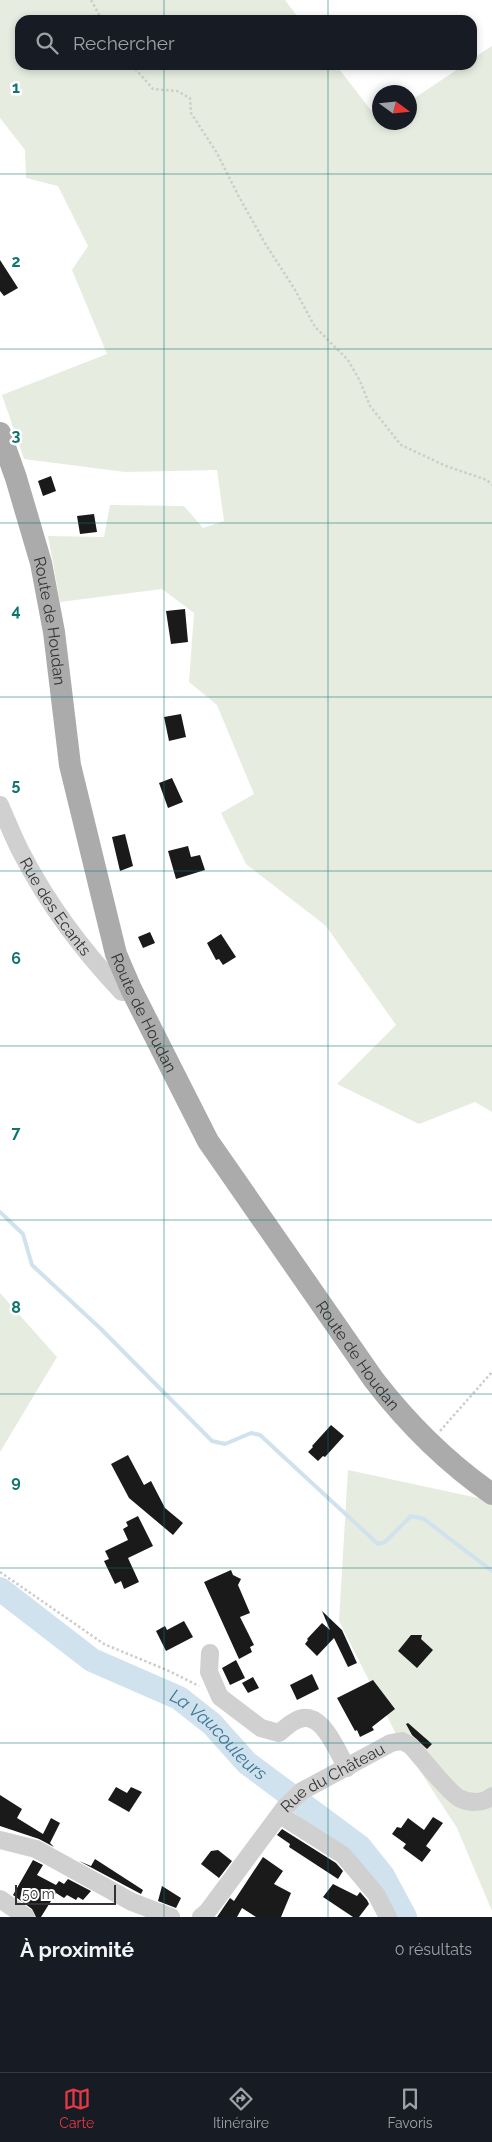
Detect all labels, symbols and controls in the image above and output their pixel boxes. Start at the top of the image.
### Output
search box [15,15,477,70]
icon: search [33,29,61,57]
text: Rechercher [73,32,175,54]
text: 1 [12,78,20,97]
north arrow [372,85,417,130]
text: 2 [11,252,21,271]
text: 3 [12,426,21,445]
street label: Route de Houdan [30,554,69,686]
text: 4 [11,601,21,620]
text: 5 [12,775,21,794]
street label: Rue des Ecants [16,854,95,960]
text: 6 [11,949,21,968]
street label: Route de Houdan [107,950,181,1076]
text: 7 [12,1123,21,1142]
street label: Route de Houdan [312,1297,403,1414]
text: 8 [11,1298,21,1317]
text: 9 [11,1472,21,1491]
water label: La Vaucouleurs [167,1684,272,1784]
street label: Rue du Château [277,1739,388,1816]
scale bar [15,1882,116,1905]
text: 50 m [22,1886,55,1902]
text: À proximité [20,1937,134,1962]
text: 0 résultats [395,1940,472,1959]
tab: Carte [59,2085,94,2131]
tab: Itinéraire [213,2085,269,2131]
tab: Favoris [388,2085,433,2131]

